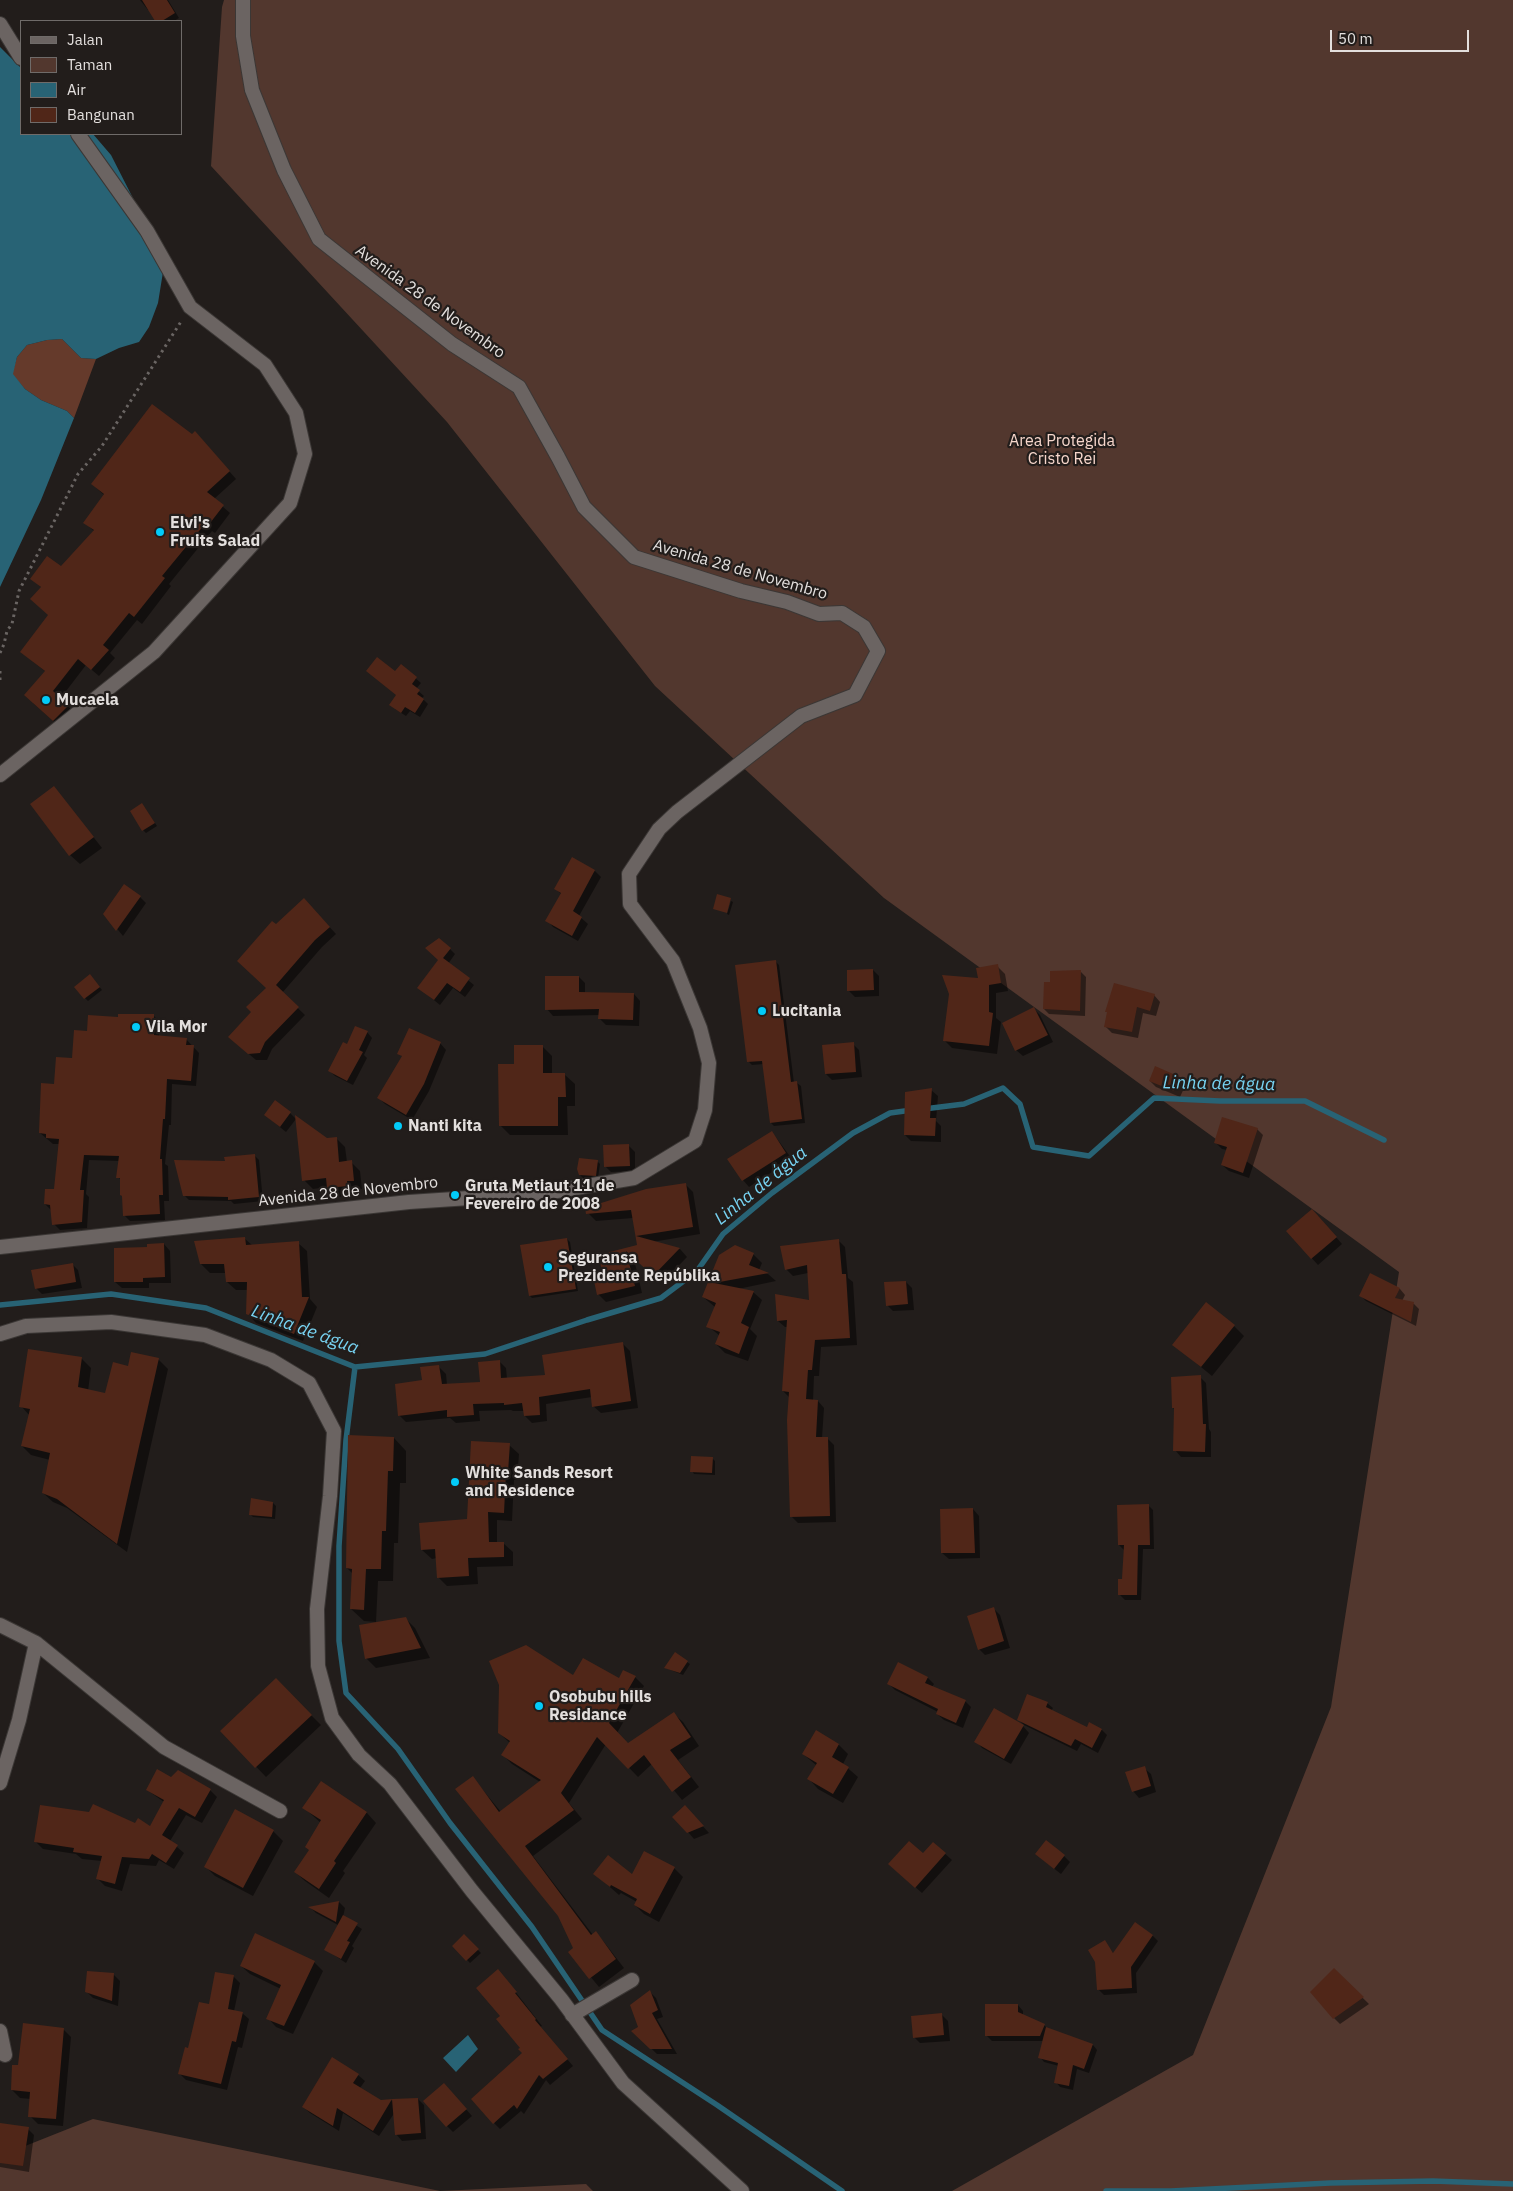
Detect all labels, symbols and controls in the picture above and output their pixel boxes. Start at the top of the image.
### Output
legend [20,20,182,135]
scale bar [1333,20,1472,52]
text: 50 m [1338,29,1373,48]
text: Jalan [67,30,103,49]
text: Taman [67,55,112,74]
text: Air [67,80,86,99]
text: Bangunan [67,105,135,124]
street label: Avenida 28 de Novembro [351,241,509,363]
park label: Area Protegida Cristo Rei [1009,431,1115,469]
place label: Elvi's Fruits Salad [170,513,260,551]
marker: Elvi's Fruits Salad [154,526,166,538]
street label: Avenida 28 de Novembro [651,536,829,604]
place label: Mucaela [56,690,119,710]
marker: Mucaela [40,694,52,706]
place label: Lucitania [772,1001,841,1021]
marker: Lucitania [756,1005,768,1017]
place label: Vila Mor [146,1017,207,1037]
marker: Vila Mor [130,1021,142,1033]
water label: Linha de água [1162,1072,1276,1096]
place label: Nanti kita [408,1116,482,1136]
marker: Nanti kita [392,1120,404,1132]
water label: Linha de água [710,1142,812,1230]
street label: Avenida 28 de Novembro [257,1173,439,1211]
place label: Gruta Metiaut 11 de Fevereiro de 2008 [465,1176,615,1214]
marker: Gruta Metiaut 11 de Fevereiro de 2008 [449,1189,461,1201]
place label: Seguransa Prezidente Repúblika [558,1248,720,1286]
marker: Seguransa Prezidente Repúblika [542,1261,554,1273]
water label: Linha de água [248,1301,362,1359]
place label: White Sands Resort and Residence [465,1463,613,1501]
marker: White Sands Resort and Residence [449,1476,461,1488]
place label: Osobubu hills Residance [549,1687,652,1725]
marker: Osobubu hills Residance [533,1700,545,1712]

